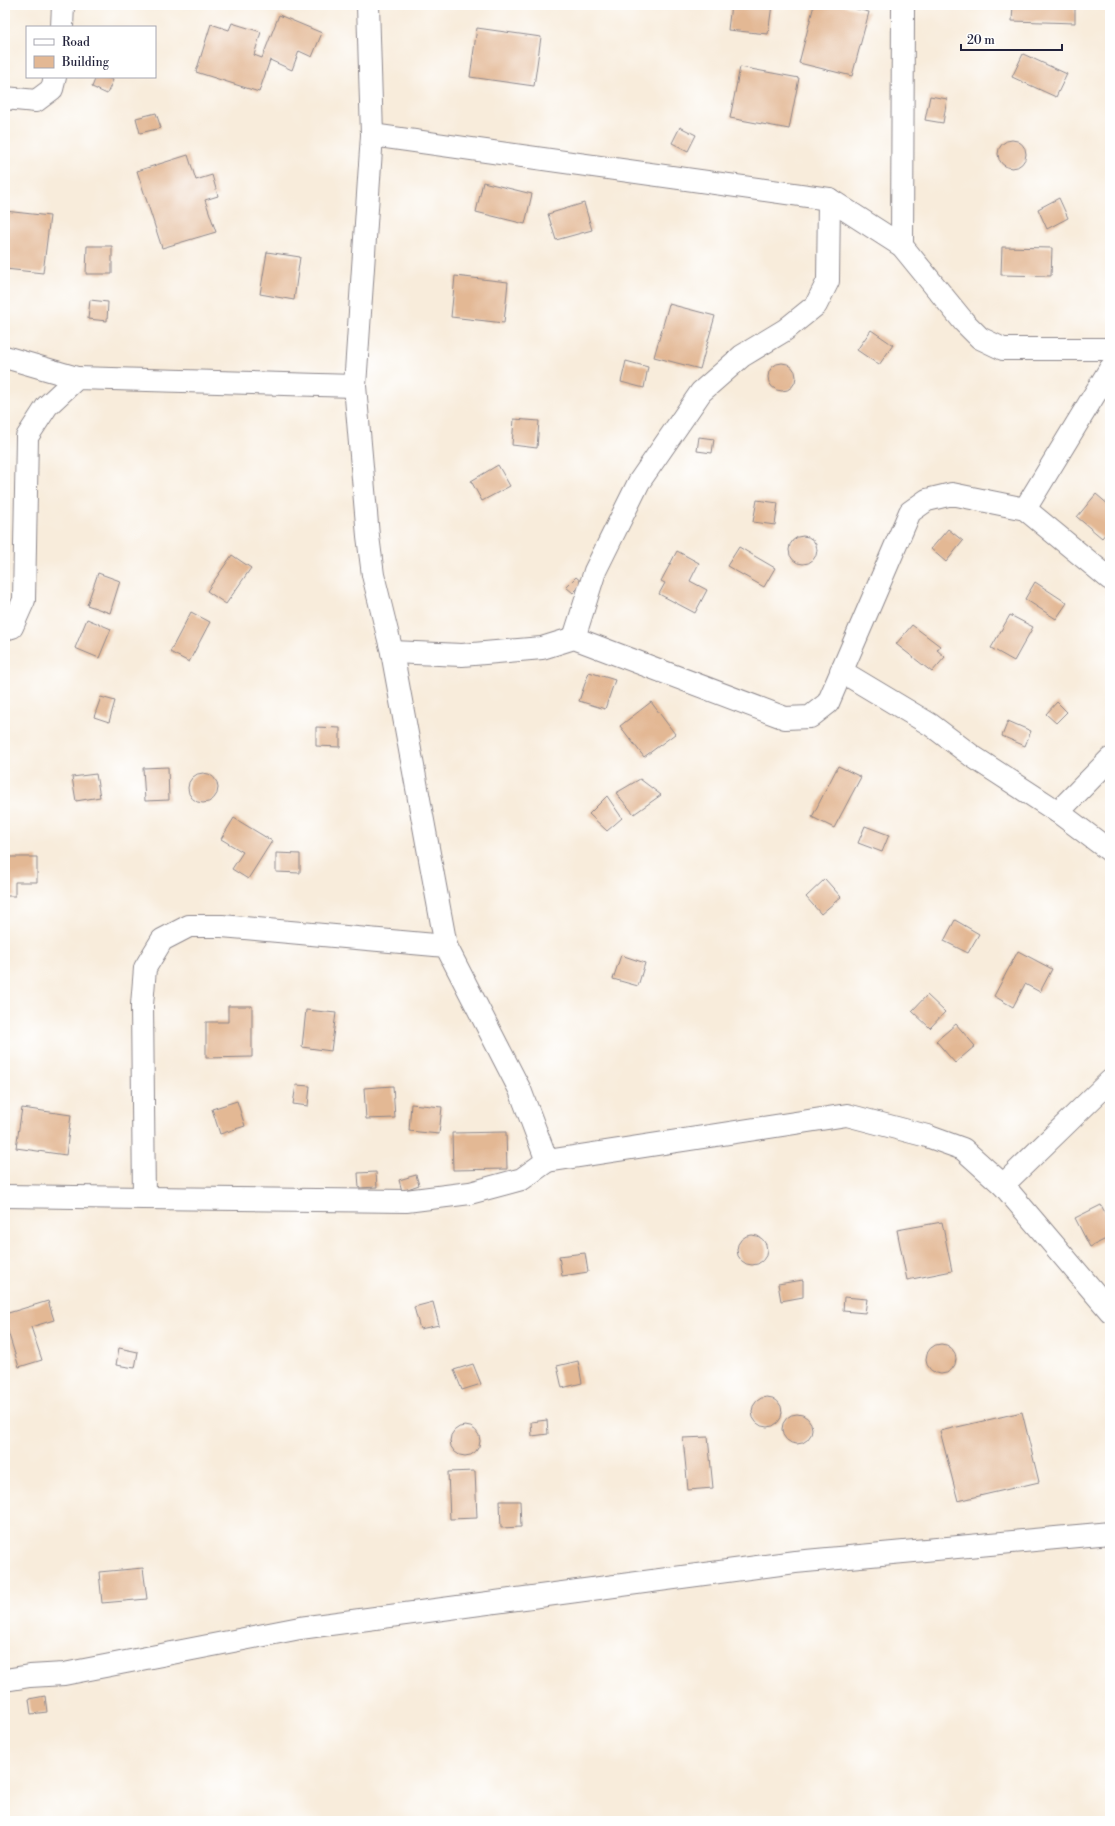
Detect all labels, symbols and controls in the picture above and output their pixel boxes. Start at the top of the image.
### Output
legend [26,26,156,78]
scale bar [961,26,1062,52]
text: 20 m [967,33,995,48]
text: Road [62,35,90,50]
text: Building [61,55,110,70]

